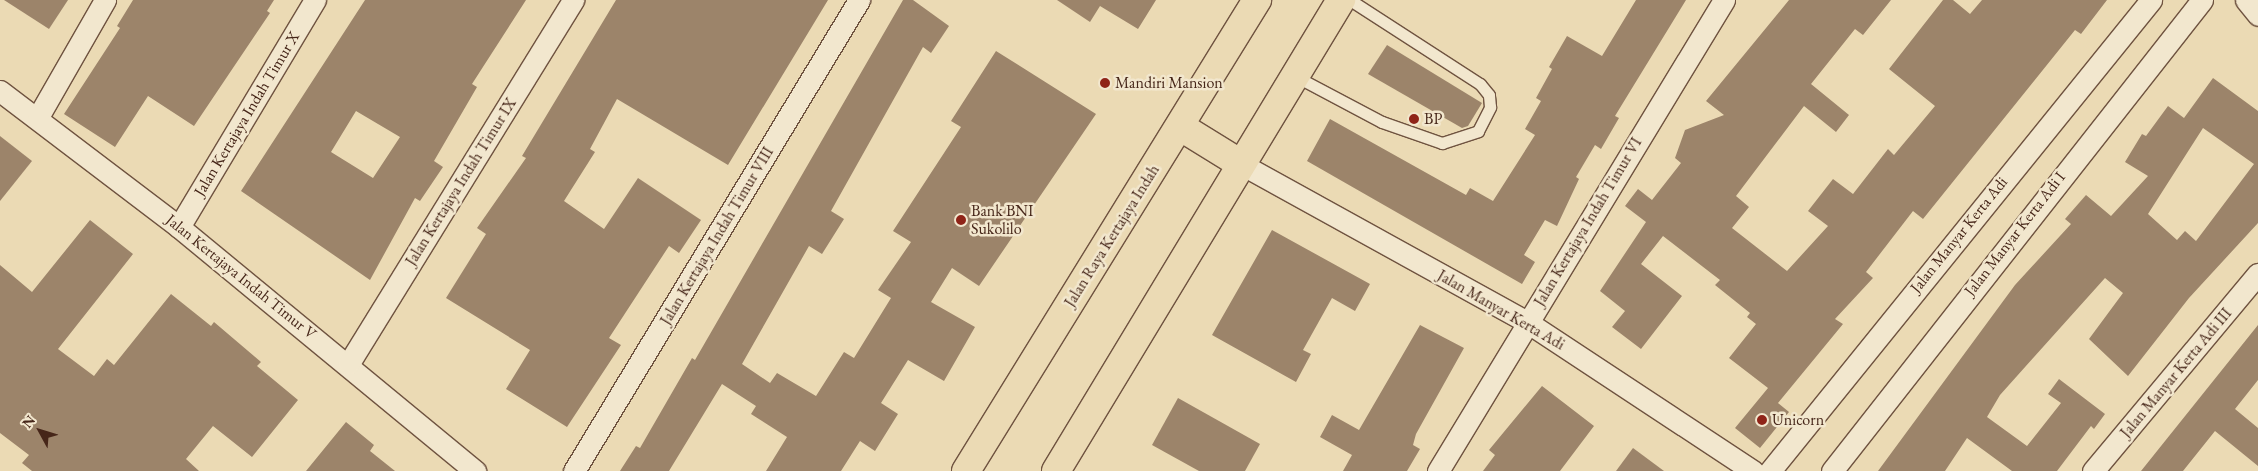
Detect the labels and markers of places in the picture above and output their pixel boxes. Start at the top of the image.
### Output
place label: Mandiri Mansion [1115,73,1223,93]
marker: Mandiri Mansion [1099,77,1111,89]
place label: BP [1424,109,1442,129]
marker: BP [1408,113,1420,125]
place label: Bank BNI Sukolilo [971,201,1033,239]
marker: Bank BNI Sukolilo [955,214,967,226]
place label: Unicorn [1772,410,1824,430]
marker: Unicorn [1756,414,1768,426]

